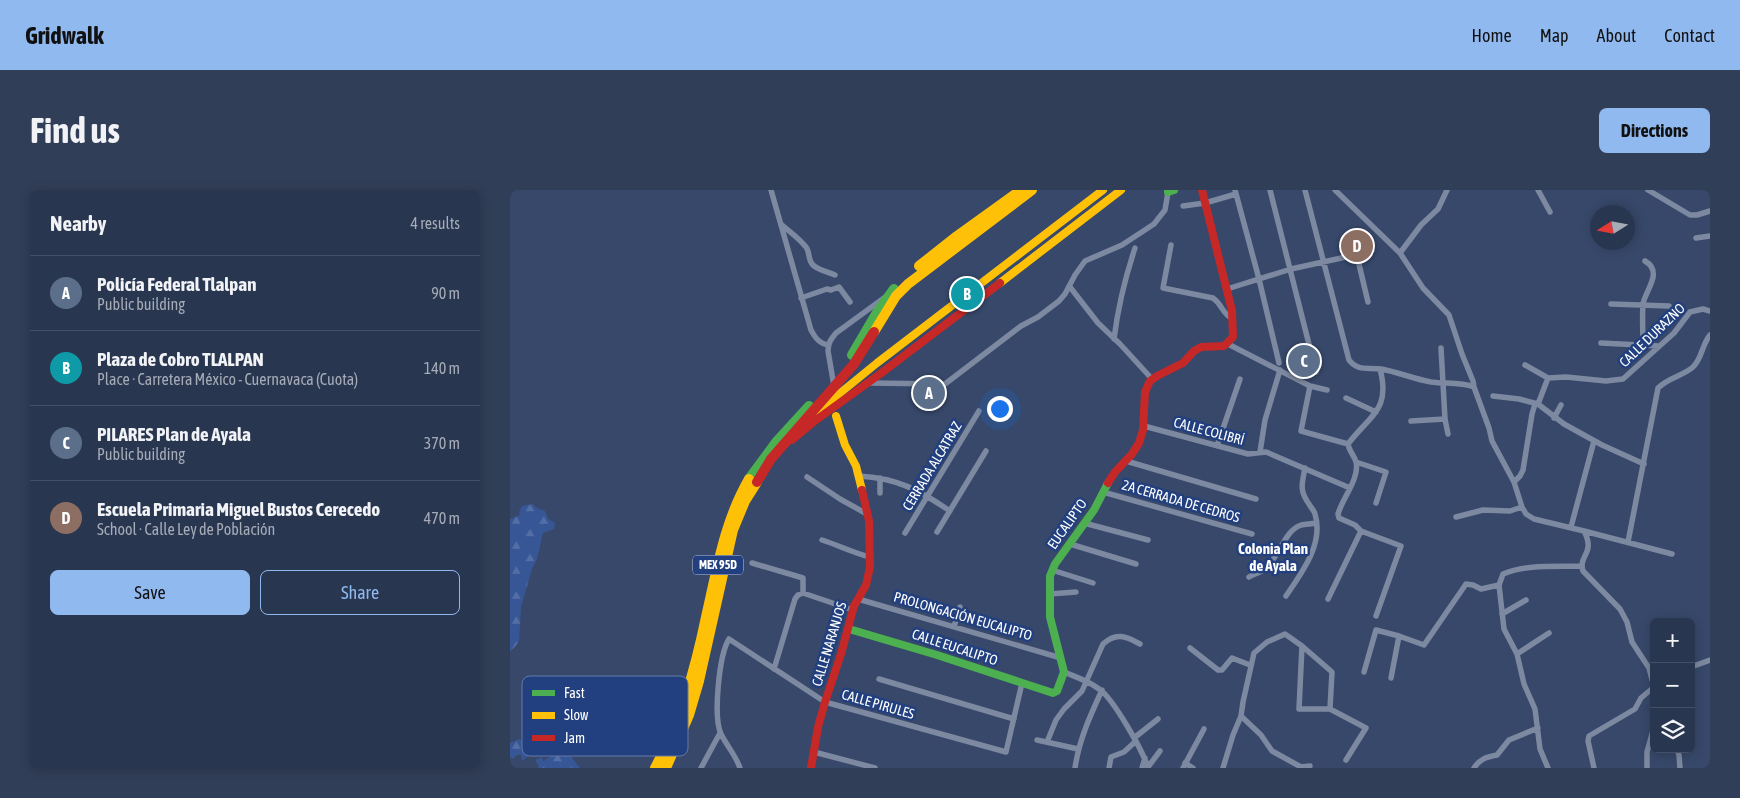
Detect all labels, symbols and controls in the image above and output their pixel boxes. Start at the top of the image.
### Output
text: Gridwalk [25,22,104,49]
text: Home [1472,25,1512,46]
text: Map [1540,25,1569,46]
text: About [1597,25,1636,46]
text: Contact [1664,25,1715,46]
button: Directions [1599,108,1710,153]
text: Find us [30,110,120,150]
north arrow [1590,205,1635,250]
text: Nearby [50,211,106,235]
text: 4 results [410,214,460,232]
pin: D [1341,227,1373,265]
text: Policía Federal Tlalpan [97,273,256,295]
pin: B [951,275,983,313]
text: A [62,284,70,302]
text: 90 m [431,284,460,302]
text: Public building [97,295,185,313]
street label: CALLE DURAZNO [1616,300,1688,370]
pin: C [1288,342,1320,380]
text: Plaza de Cobro TLALPAN [97,348,264,370]
text: B [62,359,70,377]
text: 140 m [424,359,460,377]
text: Place · Carretera México - Cuernavaca (Cuota) [97,370,358,388]
pin: A [913,374,945,412]
your location [987,396,1013,422]
street label: CALLE COLIBRÍ [1172,414,1246,448]
street label: CERRADA ALCATRAZ [899,419,965,513]
text: PILARES Plan de Ayala [97,423,251,445]
text: C [62,434,70,452]
text: 370 m [424,434,460,452]
text: Public building [97,445,185,463]
street label: 2A CERRADA DE CEDROS [1120,477,1242,526]
street label: EUCALIPTO [1044,496,1090,552]
text: Escuela Primaria Miguel Bustos Cerecedo [97,498,380,520]
text: D [62,509,70,527]
text: 470 m [424,509,460,527]
text: School · Calle Ley de Población [97,520,275,538]
district label: Colonia Plan de Ayala [1238,540,1308,574]
road number: MEX 95D [693,556,743,574]
button: Save [50,570,250,615]
button: Share [260,570,460,615]
street label: PROLONGACIÓN EUCALIPTO [892,589,1034,643]
street label: CALLE NARANJOS [809,600,849,688]
map controls [1650,618,1695,753]
button: + [1650,618,1695,663]
street label: CALLE EUCALIPTO [910,626,1000,668]
button: − [1650,663,1695,708]
legend [522,676,688,756]
text: Fast [564,685,585,701]
street label: CALLE PIRULES [840,686,916,722]
text: Slow [564,707,589,723]
button: layers [1650,708,1695,753]
text: Jam [564,730,585,746]

